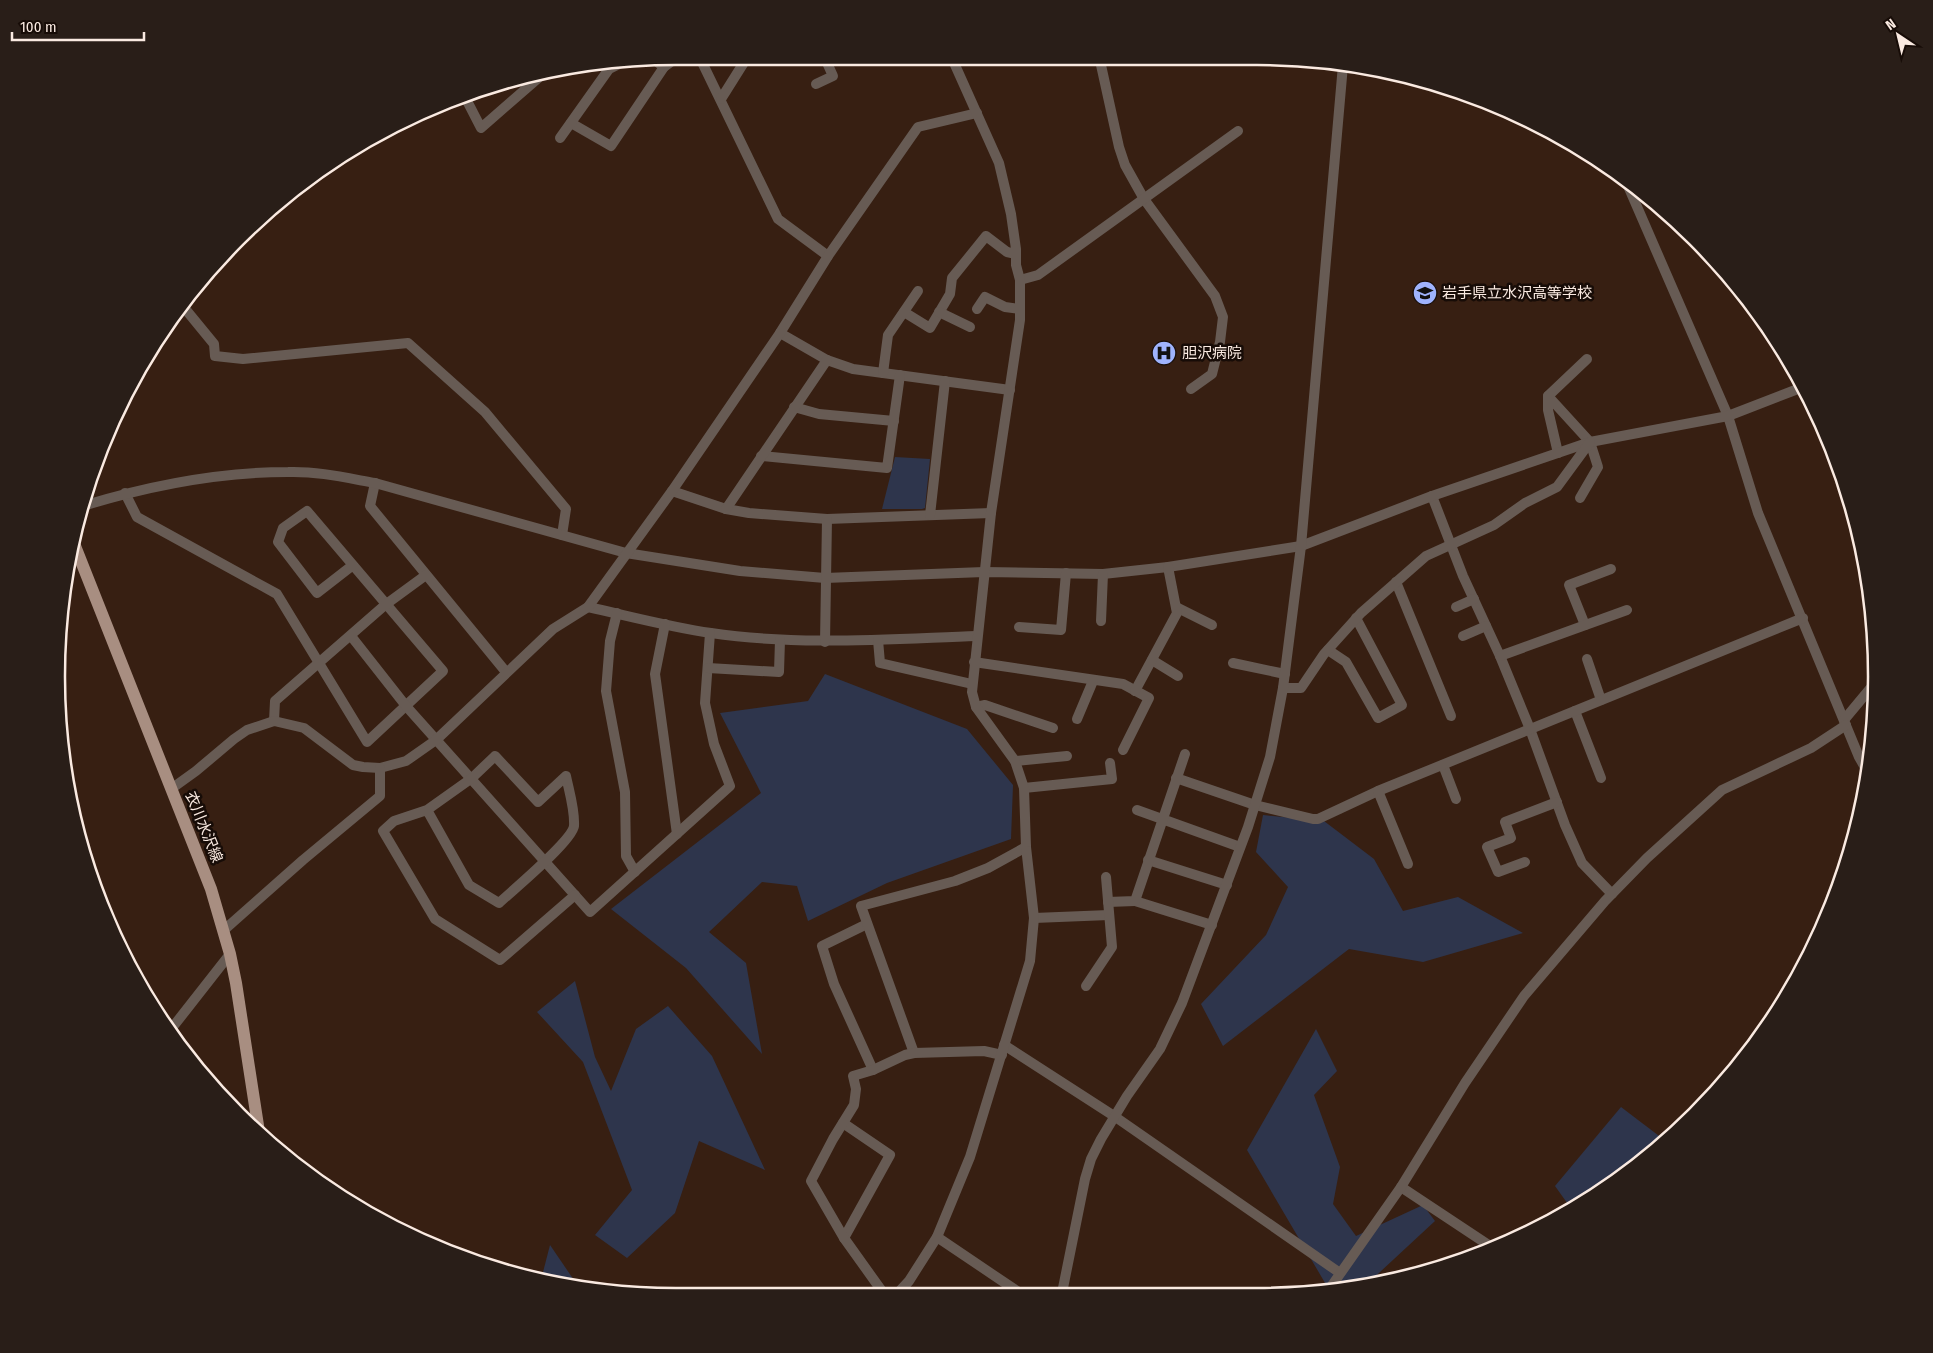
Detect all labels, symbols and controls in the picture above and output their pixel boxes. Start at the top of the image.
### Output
scale bar [12,10,145,42]
north arrow [1873,10,1923,60]
text: N [1883,15,1899,34]
text: 100 m [20,18,57,36]
school or university icon: 岩手県立水沢高等学校 [1412,280,1438,306]
place label: 岩手県立水沢高等学校 [1442,284,1592,302]
hospital icon: 胆沢病院 [1151,340,1177,366]
place label: 胆沢病院 [1182,344,1242,362]
street label: 衣川水沢線 [182,789,226,865]

